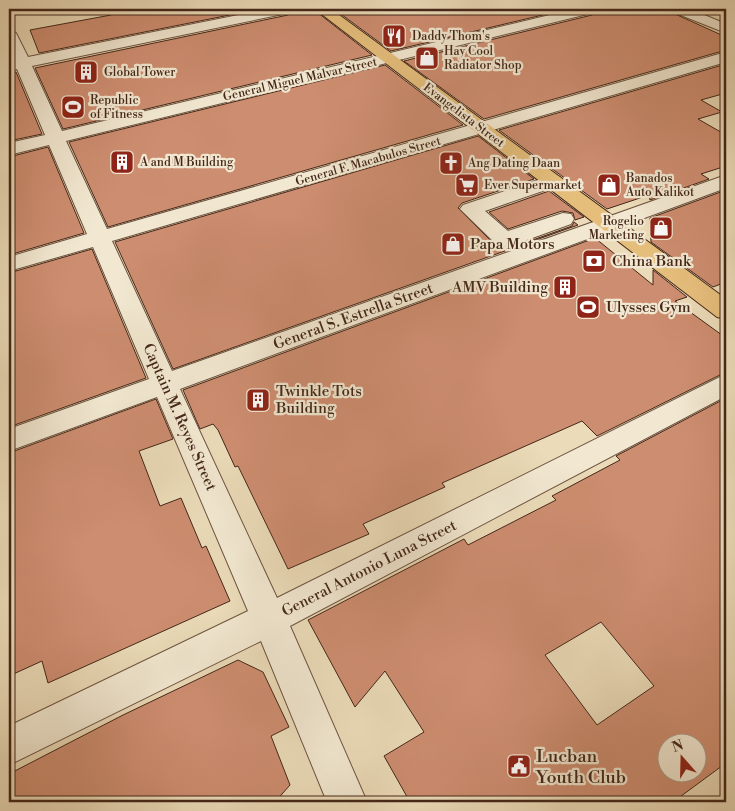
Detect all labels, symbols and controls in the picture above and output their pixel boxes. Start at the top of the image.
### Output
restaurant icon: Daddy Thom's [381,23,407,49]
place label: Daddy Thom's [412,29,490,44]
place label: Hay Cool Radiator Shop [444,44,522,73]
shop icon: Hay Cool Radiator Shop [414,45,440,71]
street label: General Miguel Malvar Street [222,54,379,105]
building icon: Global Tower [73,59,99,85]
place label: Global Tower [104,65,175,80]
street label: Evangelista Street [420,80,508,151]
place label: Republic of Fitness [90,93,143,122]
sports icon: Republic of Fitness [60,94,86,120]
street label: General F. Macabulos Street [294,133,443,189]
building icon: A and M Building [109,149,135,175]
church icon: Ang Dating Daan [438,150,464,176]
place label: A and M Building [139,155,234,170]
place label: Ang Dating Daan [467,156,560,171]
place label: Banados Auto Kalikot [625,171,695,200]
supermarket icon: Ever Supermarket [454,172,480,198]
shop icon: Banados Auto Kalikot [596,172,622,198]
place label: Ever Supermarket [484,178,582,193]
place label: Rogelio Marketing [588,214,645,243]
shop icon: Rogelio Marketing [648,215,674,241]
shop icon: Papa Motors [440,231,466,257]
place label: Papa Motors [470,235,555,254]
bank icon: China Bank [581,248,607,274]
place label: China Bank [612,252,692,271]
building icon: AMV Building [552,274,578,300]
street label: General S. Estrella Street [271,278,436,354]
place label: AMV Building [451,278,548,297]
sports icon: Ulysses Gym [575,294,601,320]
place label: Ulysses Gym [606,298,691,317]
street label: Captain M. Reyes Street [138,341,221,494]
place label: Twinkle Tots Building [275,382,362,418]
building icon: Twinkle Tots Building [245,387,271,413]
street label: General Antonio Luna Street [279,516,460,621]
north arrow [658,734,708,784]
text: N [670,736,686,757]
place label: Lucban Youth Club [535,745,626,789]
public building icon: Lucban Youth Club [506,753,532,779]

